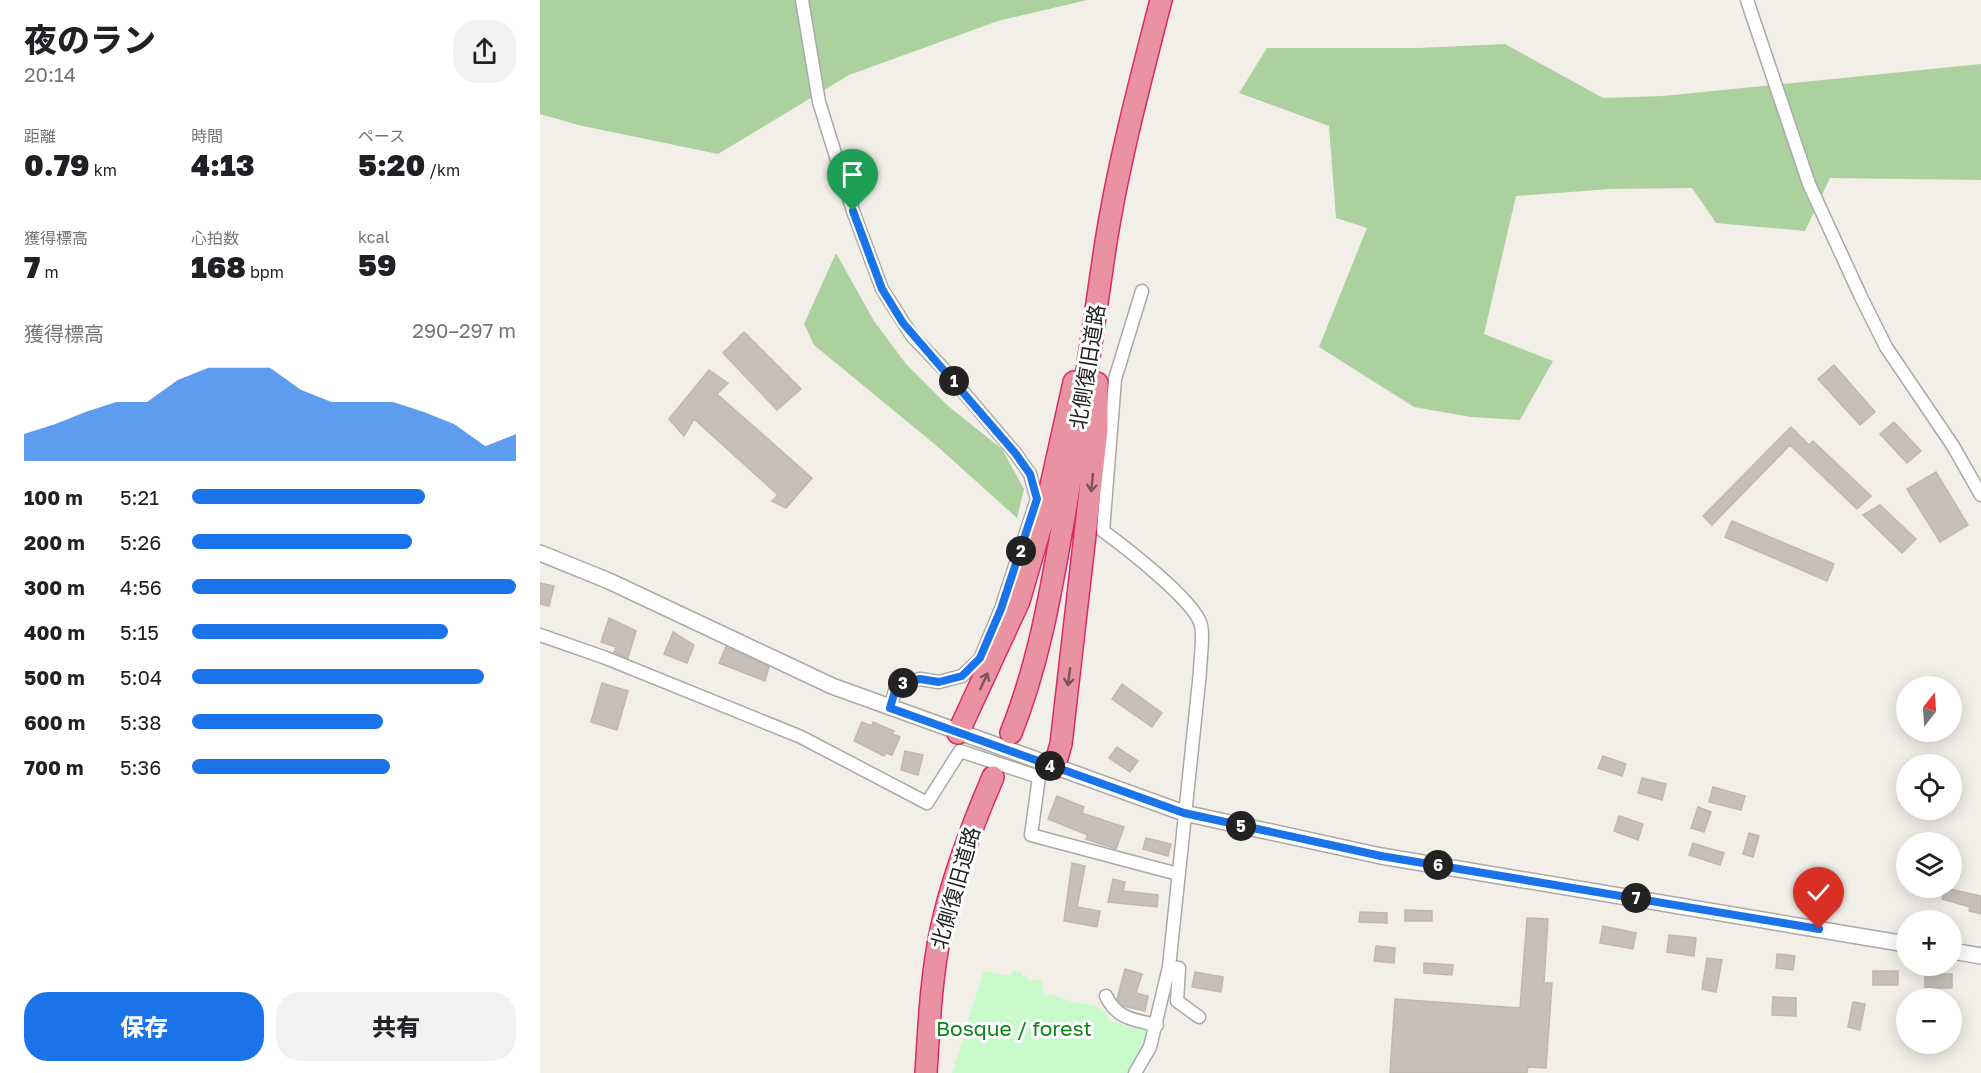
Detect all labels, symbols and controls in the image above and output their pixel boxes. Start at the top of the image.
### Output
text: 夜のラン [24,20,156,59]
button: share [453,20,516,83]
text: 20:14 [24,62,76,86]
text: 距離 [24,126,56,146]
text: 時間 [191,126,223,146]
text: ペース [358,126,405,146]
text: 0.79 [24,147,90,183]
text: 4:13 [191,147,255,183]
text: 5:20 [358,147,425,183]
pin [827,149,878,211]
icon: arrive [836,158,869,191]
text: km [90,160,117,180]
text: /km [425,160,460,180]
text: kcal [358,227,390,247]
text: 獲得標高 [24,228,88,248]
text: 心拍数 [191,228,239,248]
text: 59 [358,247,396,283]
text: 7 [24,249,40,285]
text: 168 [191,249,246,285]
text: m [40,262,59,282]
text: bpm [246,262,284,282]
street label: 北側復旧道路 [1064,303,1110,431]
text: 290–297 m [412,318,516,342]
text: 獲得標高 [24,321,104,345]
pin: 1 [939,366,969,396]
text: 1 [950,371,958,391]
one-way arrow [1086,473,1097,492]
text: 100 m [24,485,83,509]
text: 5:21 [120,485,159,509]
text: 200 m [24,530,85,554]
text: 5:26 [120,530,161,554]
pin: 2 [1006,536,1036,566]
text: 2 [1016,541,1026,561]
text: 300 m [24,575,85,599]
text: 4:56 [120,575,162,599]
text: 400 m [24,620,85,644]
text: 5:15 [120,620,159,644]
text: 500 m [24,665,85,689]
text: 5:04 [120,665,162,689]
one-way arrow [1063,666,1074,686]
pin: 3 [888,668,918,698]
one-way arrow [979,672,991,690]
text: 3 [898,673,908,693]
north arrow [1896,676,1962,742]
map controls [1896,676,1962,1054]
text: 600 m [24,710,85,734]
text: 5:38 [120,710,162,734]
pin: 4 [1035,751,1065,781]
button: locate [1896,754,1962,820]
text: 700 m [24,755,83,779]
text: 5:36 [120,755,161,779]
text: 4 [1045,756,1055,776]
pin: 5 [1226,811,1256,841]
text: 5 [1236,816,1246,836]
street label: 北側復旧道路 [925,824,985,952]
button: layers [1896,832,1962,898]
pin: 6 [1423,850,1453,880]
text: 6 [1433,855,1443,875]
pin [1793,867,1844,929]
icon: check [1802,876,1835,909]
pin: 7 [1621,883,1651,913]
text: 7 [1632,888,1640,908]
button: + [1896,910,1962,976]
button: − [1896,988,1962,1054]
button: 保存 [24,992,264,1061]
button: 共有 [276,992,516,1061]
park label: Bosque / forest [936,1015,1092,1041]

